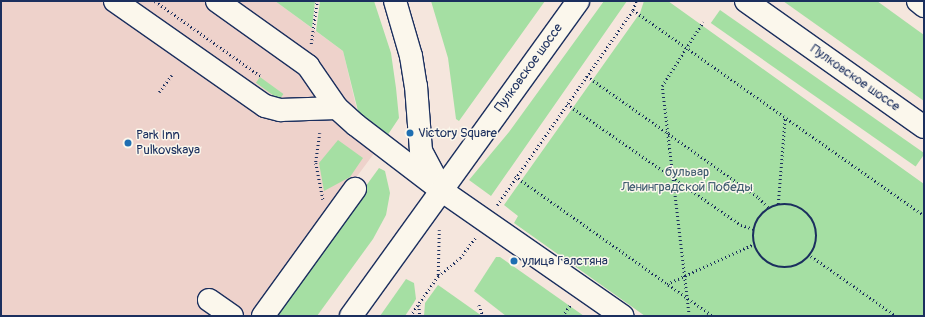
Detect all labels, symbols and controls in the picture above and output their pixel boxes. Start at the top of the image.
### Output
street label: Пулковское шоссе [492,21,566,115]
street label: Пулковское шоссе [807,41,903,115]
place label: Victory Square [418,125,497,141]
place label: Park Inn Pulkovskaya [136,128,200,159]
marker: Victory Square [405,128,415,138]
marker: Park Inn Pulkovskaya [123,138,133,148]
park label: бульвар Ленинградской Победы [621,165,753,196]
place label: улица Галстяна [522,253,608,269]
marker: улица Галстяна [509,256,519,266]

